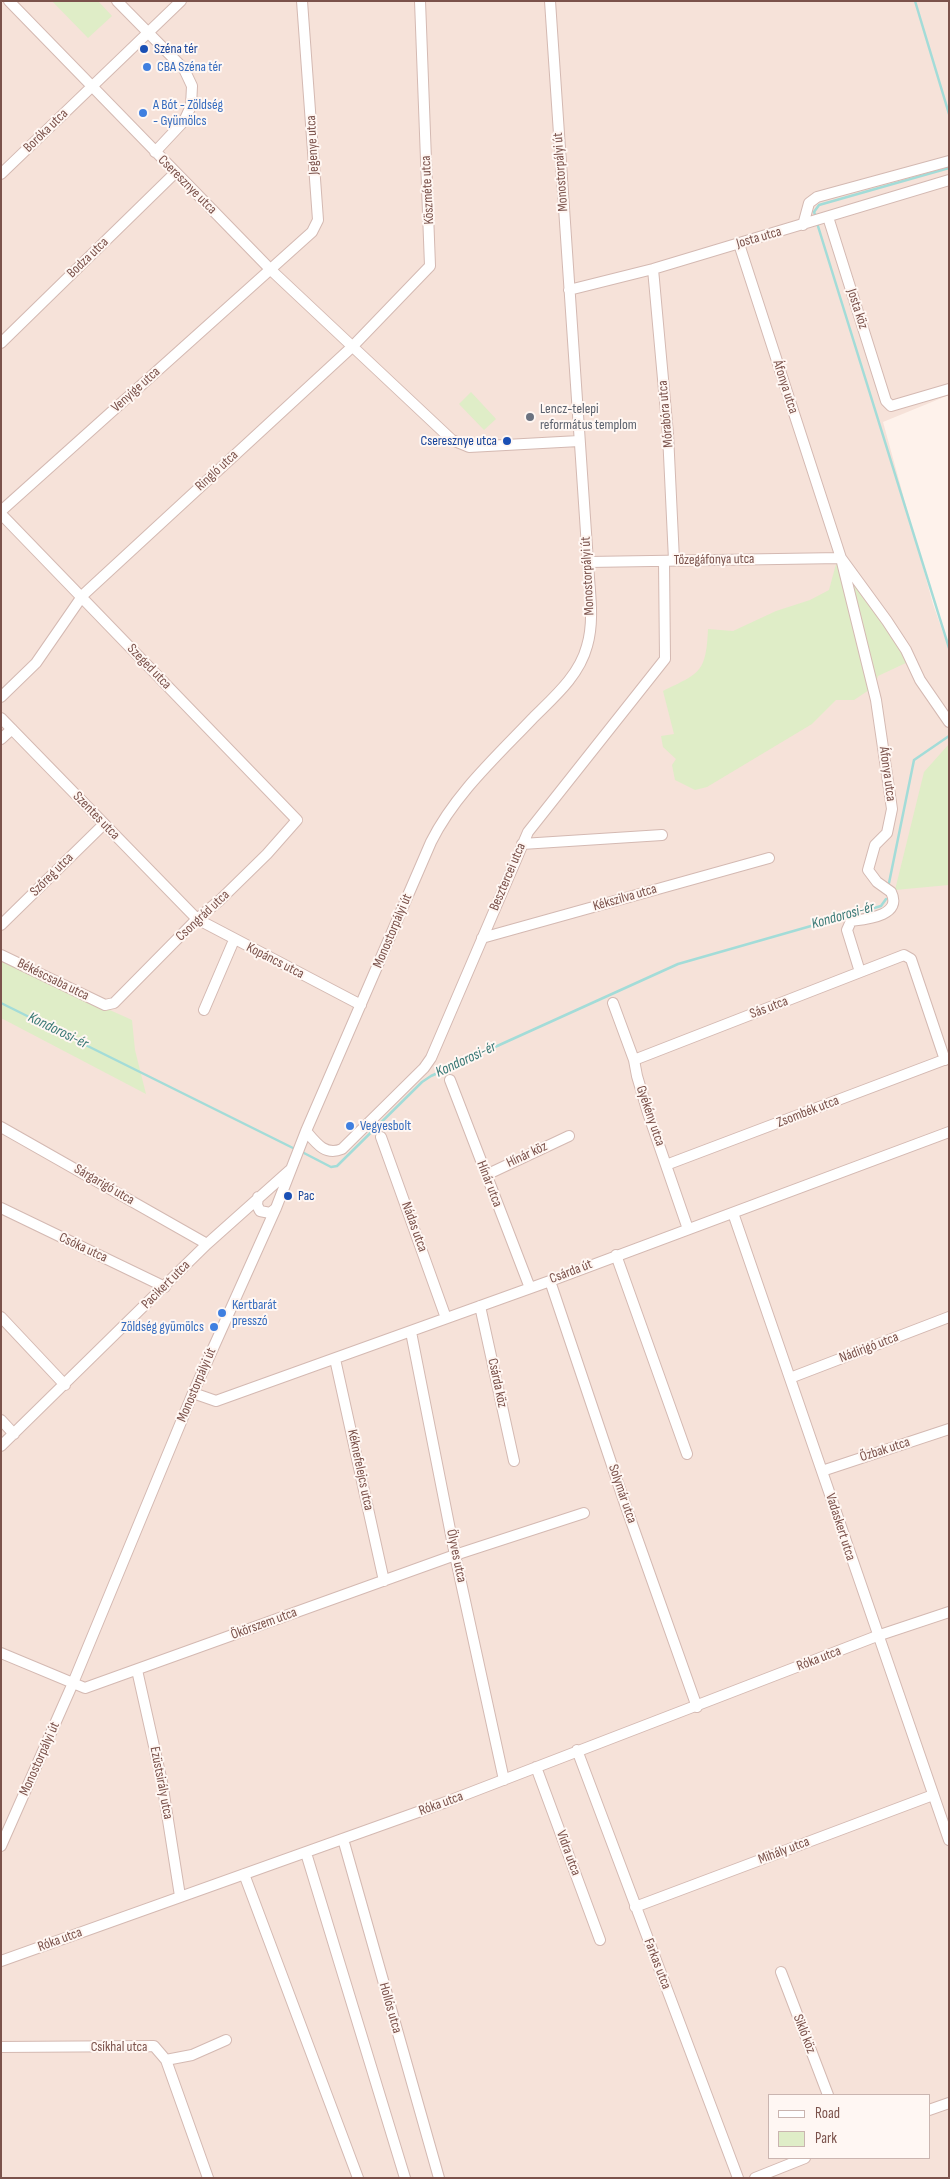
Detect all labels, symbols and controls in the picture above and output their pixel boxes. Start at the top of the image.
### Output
place label: Széna tér [154,41,198,57]
marker: Széna tér [138,43,150,55]
place label: CBA Széna tér [157,59,222,75]
marker: CBA Széna tér [141,61,153,73]
place label: A Bót - Zöldség - Gyümölcs [153,97,223,130]
street label: Boróka utca [20,106,72,156]
marker: A Bót - Zöldség - Gyümölcs [137,107,149,119]
street label: Jegenye utca [303,115,323,175]
street label: Monostorpályi út [550,132,572,212]
street label: Cseresznye utca [154,152,220,218]
street label: Köszméte utca [418,155,438,225]
street label: Josta utca [734,224,784,252]
street label: Bodza utca [64,234,112,282]
street label: Josta köz [843,287,871,331]
street label: Áfonya utca [768,358,802,416]
street label: Venyige utca [108,364,164,416]
street label: Mórabóra utca [655,380,677,448]
place label: Lencz-telepi református templom [540,401,637,434]
marker: Lencz-telepi református templom [524,411,536,423]
place label: Cseresznye utca [420,433,497,449]
marker: Cseresznye utca [501,435,513,447]
street label: Ringló utca [192,447,242,495]
street label: Monostorpályi út [578,536,598,616]
street label: Tőzegáfonya utca [673,551,755,569]
street label: Szeged utca [123,641,175,693]
street label: Áfonya utca [875,746,899,802]
street label: Szentes utca [69,788,123,844]
street label: Besztercei utca [486,841,530,913]
street label: Szőreg utca [27,850,77,900]
street label: Kékszilva utca [591,881,659,915]
street label: Csongrád utca [173,887,233,945]
street label: Monostorpályi út [370,891,416,971]
water label: Kondorosi-ér [810,898,876,934]
street label: Kopáncs utca [243,939,307,983]
street label: Békéscsaba utca [14,955,92,1005]
street label: Sás utca [748,993,790,1023]
water label: Kondorosi-ér [25,1009,91,1053]
water label: Kondorosi-ér [433,1038,499,1082]
street label: Gyékény utca [632,1084,668,1148]
street label: Zsombék utca [775,1092,841,1132]
place label: Vegyesbolt [360,1118,411,1134]
marker: Vegyesbolt [344,1120,356,1132]
street label: Hínár köz [504,1138,550,1172]
street label: Hínár utca [473,1159,505,1209]
street label: Sárgarigó utca [71,1161,137,1209]
place label: Pac [298,1188,315,1204]
marker: Pac [282,1190,294,1202]
street label: Nádas utca [397,1200,431,1254]
street label: Csóka utca [56,1230,110,1266]
street label: Csárda út [547,1256,595,1288]
street label: Pacikert utca [138,1257,194,1313]
place label: Kertbarát presszó [232,1297,277,1330]
marker: Kertbarát presszó [216,1307,228,1319]
place label: Zöldség gyümölcs [121,1319,204,1335]
marker: Zöldség gyümölcs [208,1321,220,1333]
street label: Nádirigó utca [837,1329,901,1367]
street label: Monostorpályi út [174,1345,220,1425]
street label: Csárda köz [484,1357,510,1409]
street label: Kéknefelejcs utca [343,1428,377,1512]
street label: Őzbak utca [858,1434,912,1466]
street label: Solymár utca [604,1462,640,1526]
street label: Vadaskert utca [821,1491,859,1563]
street label: Ölyves utca [442,1528,470,1584]
street label: Ökörszem utca [229,1604,299,1644]
street label: Róka utca [795,1643,843,1675]
street label: Monostorpályi út [16,1719,64,1799]
street label: Ezüstsirály utca [146,1745,176,1821]
street label: Róka utca [417,1788,465,1820]
street label: Vidra utca [552,1828,584,1878]
street label: Mihály utca [756,1834,812,1868]
street label: Róka utca [36,1924,84,1956]
street label: Farkas utca [640,1936,674,1992]
street label: Hollós utca [375,1981,405,2035]
street label: Sikló köz [789,2012,819,2056]
street label: Csíkhal utca [91,2039,147,2055]
legend [768,2094,930,2159]
text: Road [815,2104,840,2123]
text: Park [815,2129,837,2148]

